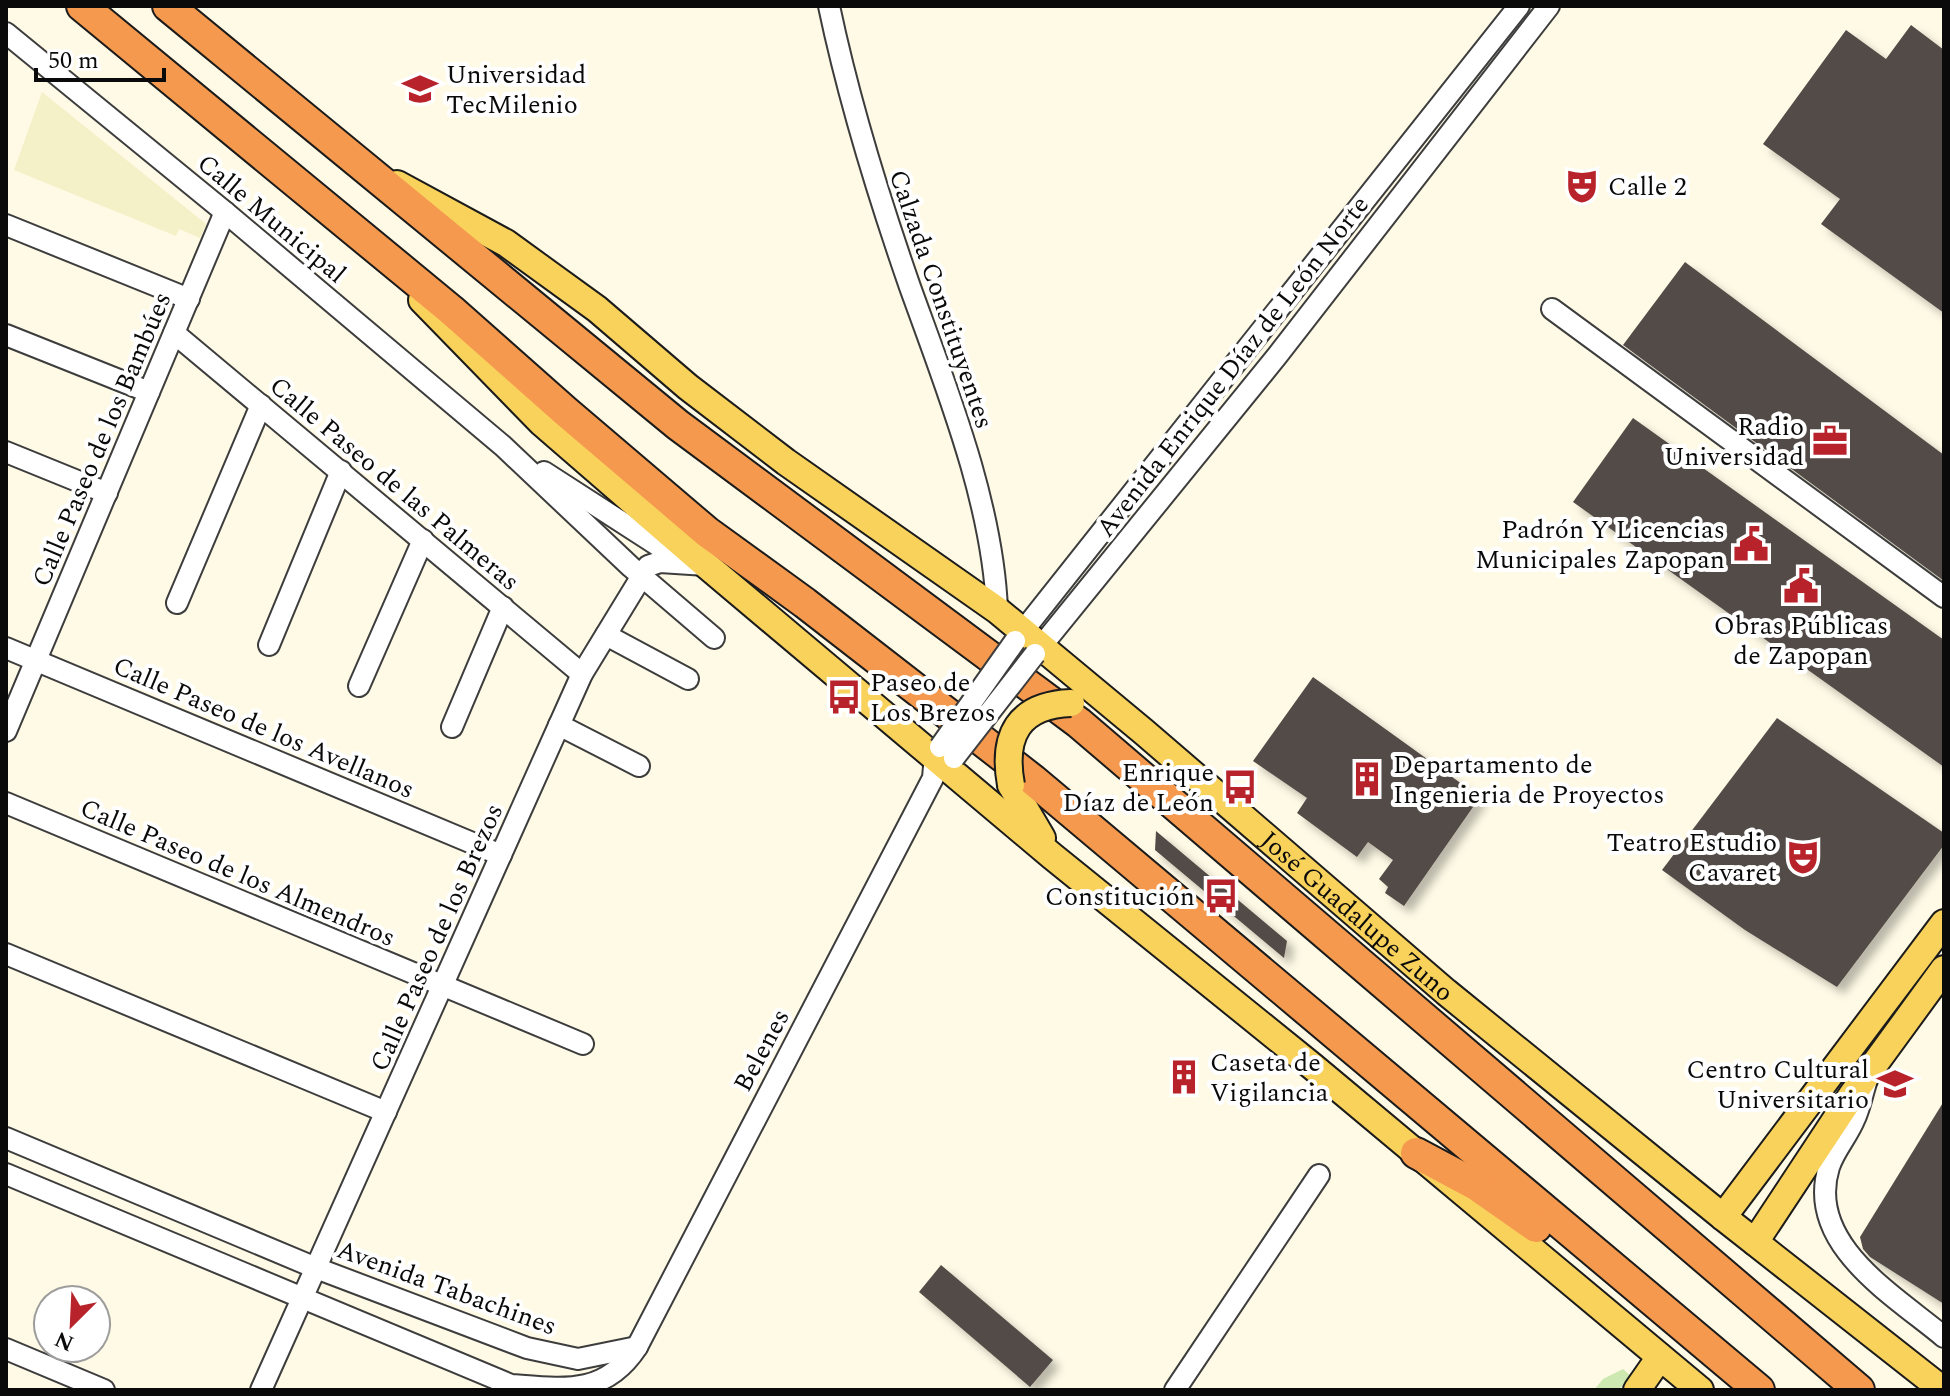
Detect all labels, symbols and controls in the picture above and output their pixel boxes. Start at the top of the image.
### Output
scale bar [36,32,164,82]
text: 50 m [48,43,99,79]
place label: Universidad TecMilenio [446,55,586,125]
school or university icon: Universidad TecMilenio [401,70,439,108]
street label: Calle Municipal [188,144,355,293]
street label: Calzada Constituyentes [878,164,1004,434]
theatre icon: Calle 2 [1563,167,1601,205]
place label: Calle 2 [1608,167,1687,207]
street label: Avenida Enrique Díaz de León Norte [1086,187,1379,546]
street label: Calle Paseo de los Bambúes [22,286,182,593]
street label: Calle Paseo de las Palmeras [260,367,528,601]
place label: Radio Universidad [1664,407,1804,477]
office icon: Radio Universidad [1811,422,1849,460]
place label: Padrón Y Licencias Municipales Zapopan [1475,510,1725,580]
public building icon: Padrón Y Licencias Municipales Zapopan [1732,525,1770,563]
public building icon: Obras Públicas de Zapopan [1782,567,1820,605]
place label: Obras Públicas de Zapopan [1714,606,1888,676]
street label: Calle Paseo de los Avellanos [107,646,421,810]
place label: Paseo de Los Brezos [870,663,996,733]
bus stop icon: Paseo de Los Brezos [825,678,863,716]
place label: Departamento de Ingenieria de Proyectos [1393,745,1664,815]
place label: Enrique Díaz de León [1062,753,1214,823]
building icon: Departamento de Ingenieria de Proyectos [1348,760,1386,798]
bus stop icon: Enrique Díaz de León [1221,768,1259,806]
street label: Calle Paseo de los Almendros [74,788,401,958]
street label: Calle Paseo de los Brezos [360,797,514,1078]
street label: José Guadalupe Zuno [1251,821,1463,1012]
place label: Teatro Estudio Cavaret [1607,823,1777,893]
theatre icon: Teatro Estudio Cavaret [1784,838,1822,876]
place label: Constitución [1045,877,1195,917]
bus stop icon: Constitución [1202,877,1240,915]
street label: Belenes [723,1002,800,1099]
place label: Caseta de Vigilancia [1210,1043,1329,1113]
place label: Centro Cultural Universitario [1686,1050,1869,1120]
building icon: Caseta de Vigilancia [1165,1058,1203,1096]
school or university icon: Centro Cultural Universitario [1876,1065,1914,1103]
street label: Avenida Tabachines [331,1230,562,1346]
north arrow [32,1284,112,1364]
text: N [50,1322,79,1360]

